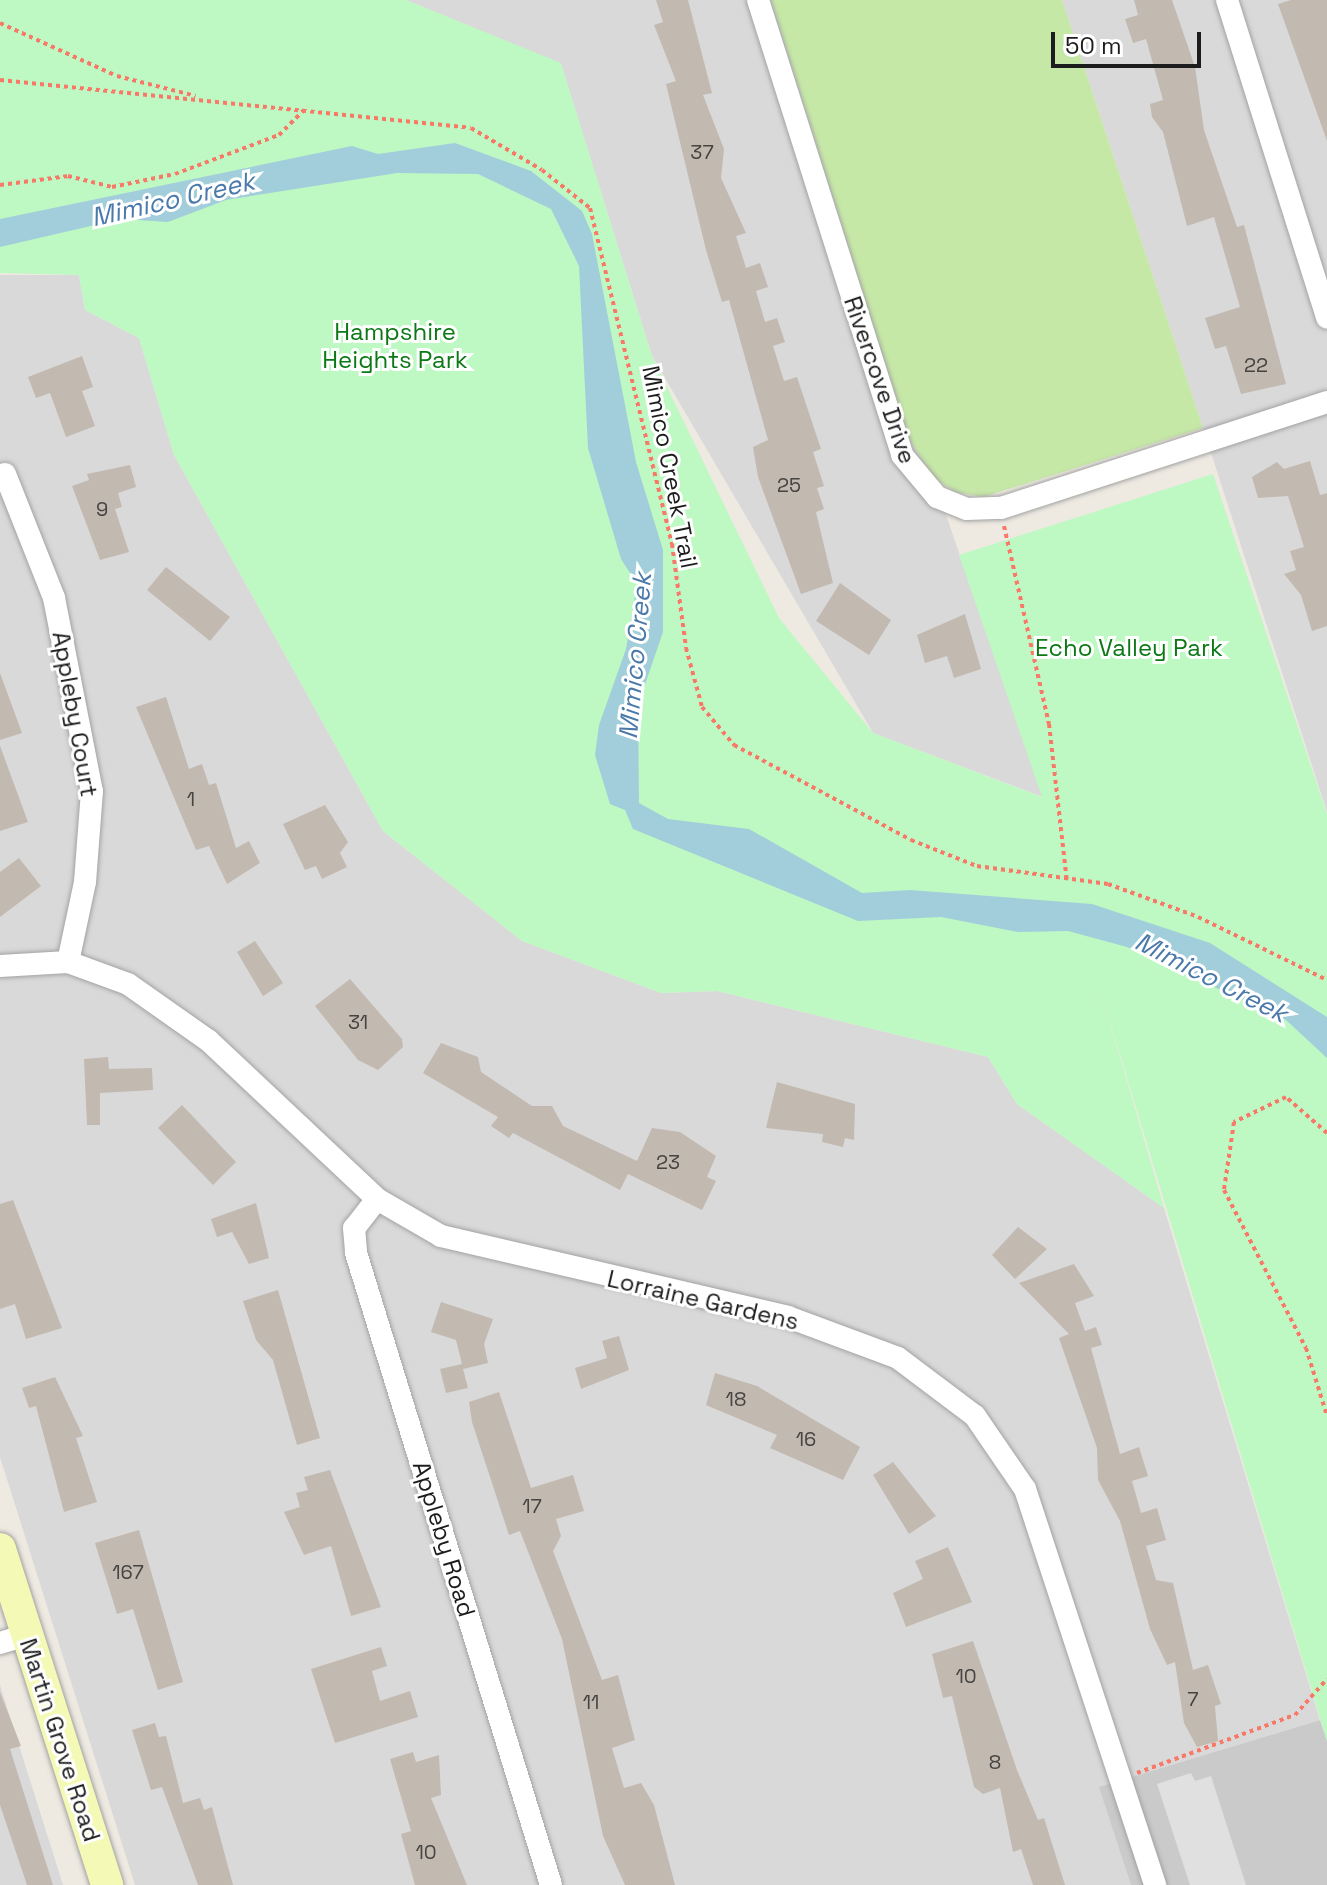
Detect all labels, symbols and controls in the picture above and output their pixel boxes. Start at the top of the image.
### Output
scale bar [1055,16,1205,66]
text: 50 m [1065,30,1122,61]
house number: 37 [690,140,714,164]
water label: Mimico Creek [88,166,258,234]
street label: Rivercove Drive [838,292,922,468]
park label: Hampshire Heights Park [322,318,468,374]
house number: 22 [1244,353,1268,377]
street label: Mimico Creek Trail [636,363,704,571]
house number: 25 [777,473,801,497]
house number: 9 [96,497,108,521]
water label: Mimico Creek [613,572,659,740]
street label: Appleby Court [46,629,104,799]
park label: Echo Valley Park [1035,634,1223,662]
house number: 1 [187,787,195,811]
water label: Mimico Creek [1130,926,1292,1030]
house number: 31 [348,1010,368,1034]
house number: 23 [656,1150,680,1174]
street label: Lorraine Gardens [604,1264,802,1336]
house number: 18 [726,1387,746,1411]
house number: 16 [796,1427,816,1451]
street label: Appleby Road [407,1458,481,1620]
house number: 17 [522,1494,542,1518]
house number: 167 [112,1560,144,1584]
street label: Martin Grove Road [14,1635,106,1845]
house number: 10 [955,1664,977,1688]
house number: 7 [1187,1687,1199,1711]
house number: 11 [583,1690,599,1714]
house number: 8 [989,1750,1001,1774]
house number: 10 [415,1840,437,1864]

